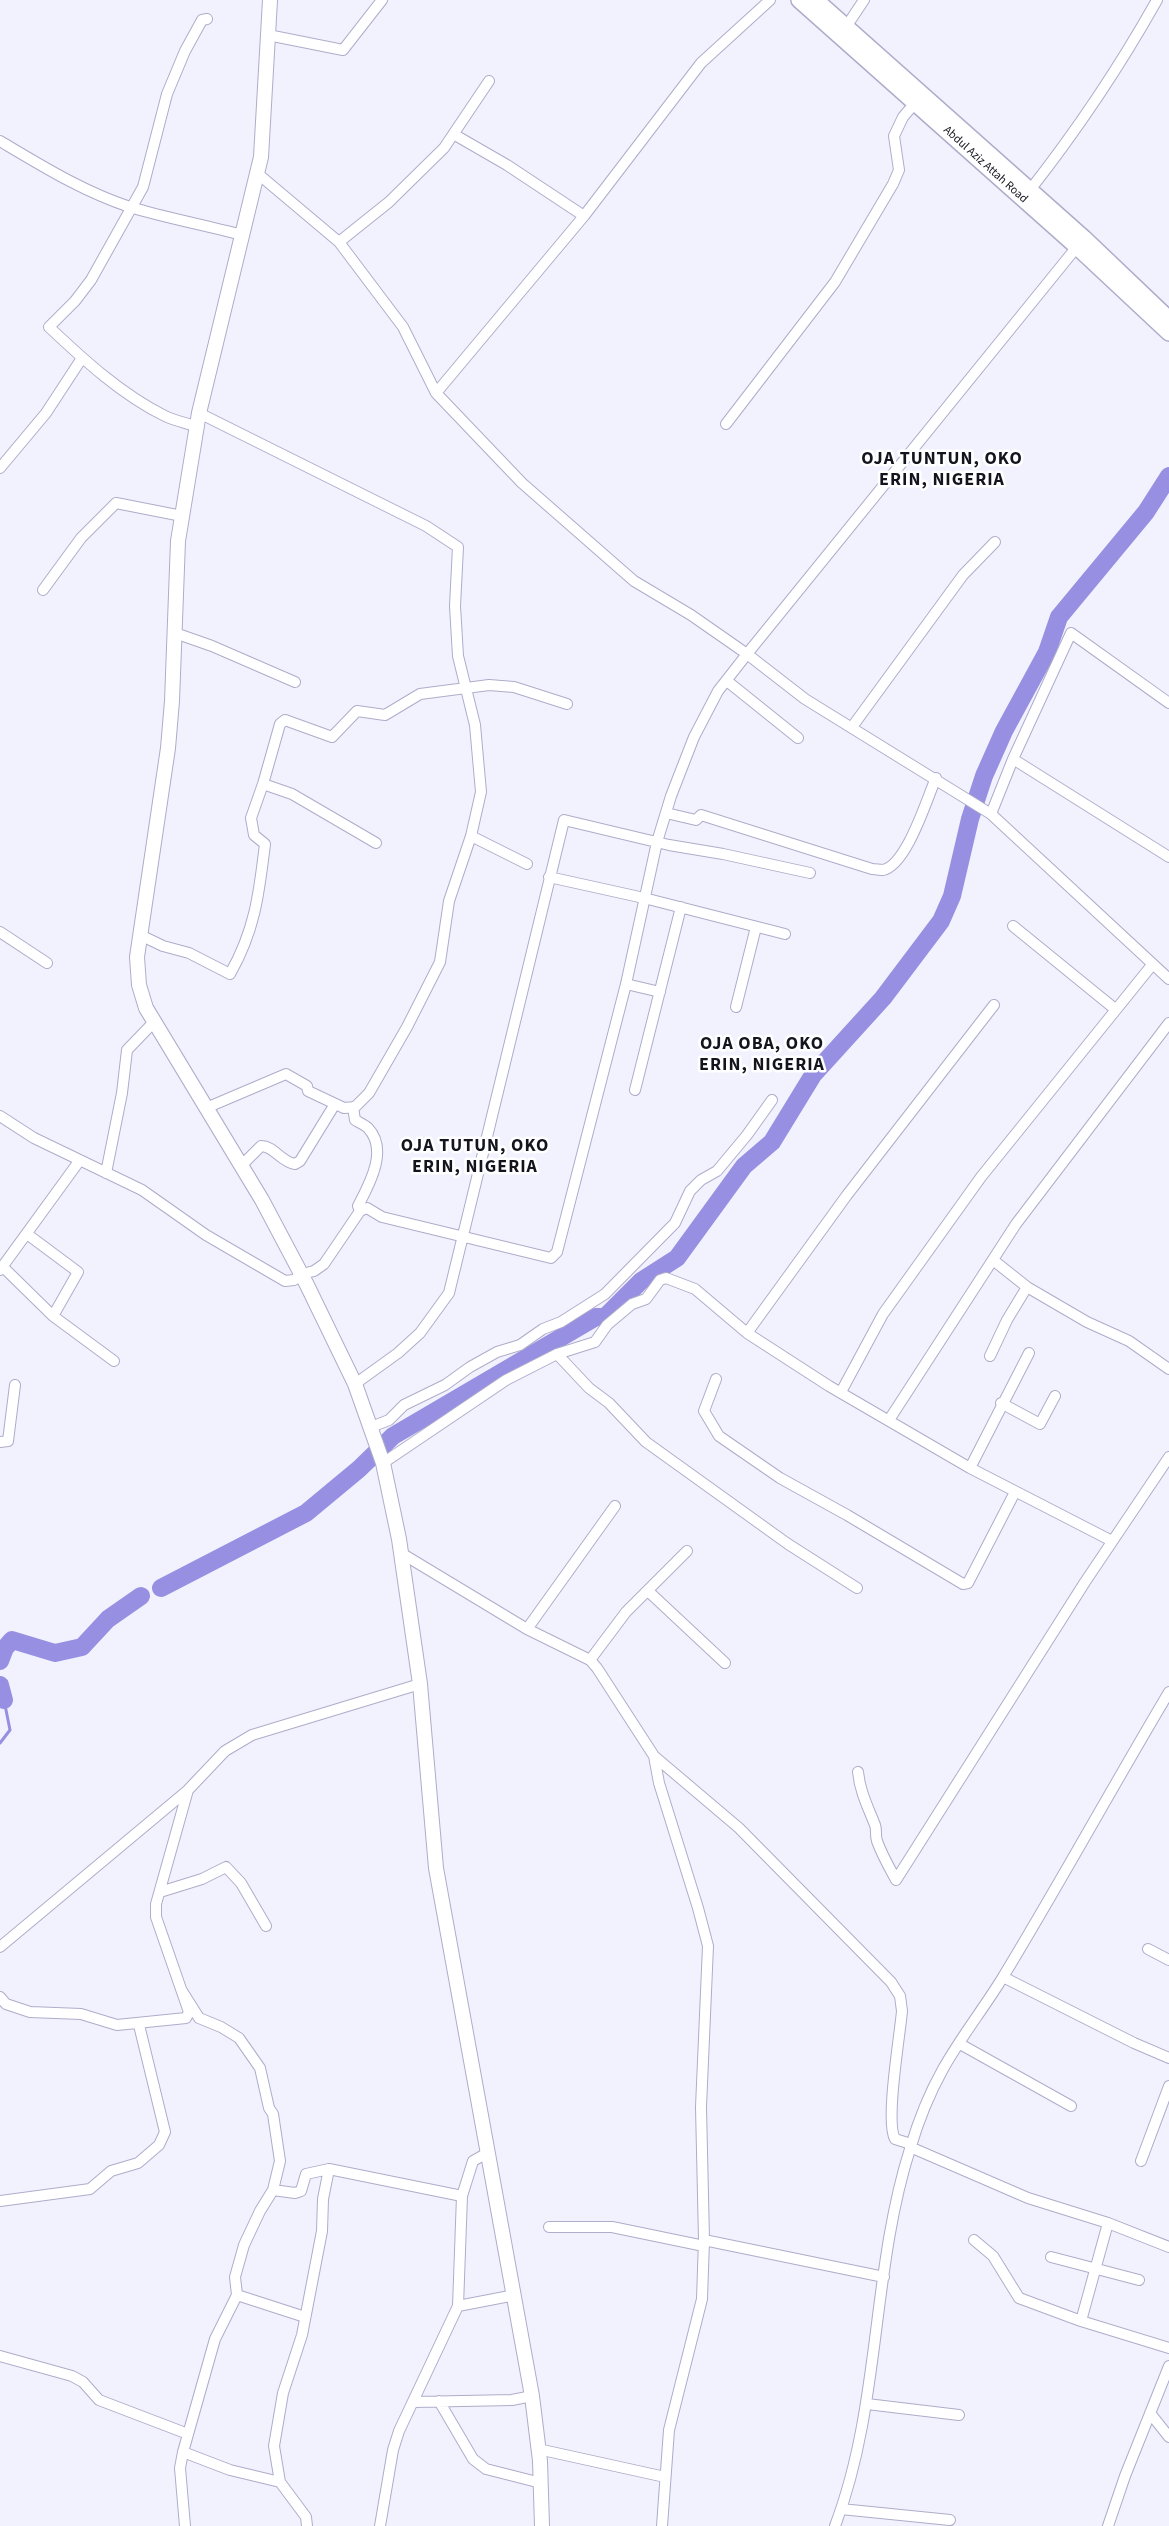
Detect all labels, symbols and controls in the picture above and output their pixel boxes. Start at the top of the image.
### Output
street label: Abdul Aziz Attah Road [940,123,1030,207]
district label: OJA TUNTUN, OKO ERIN, NIGERIA [859,449,1025,492]
district label: OJA OBA, OKO ERIN, NIGERIA [697,1034,827,1076]
district label: OJA TUTUN, OKO ERIN, NIGERIA [399,1136,551,1178]

